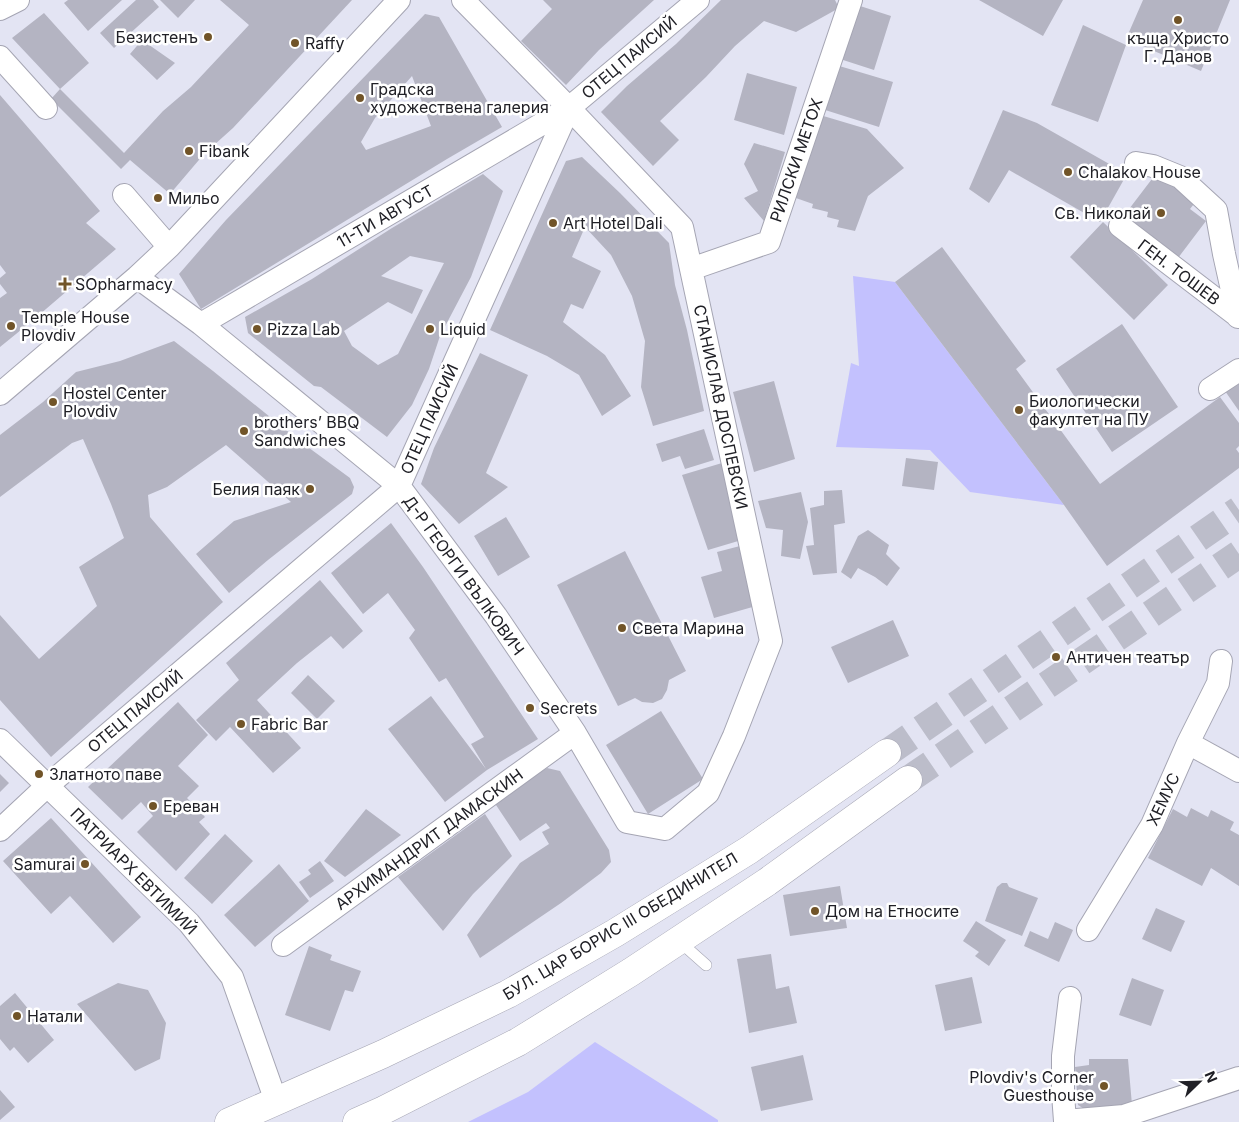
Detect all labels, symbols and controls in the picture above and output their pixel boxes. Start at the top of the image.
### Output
street label: ОТЕЦ ПАИСИЙ [577,11,681,103]
marker: къща Христо Г. Данов [1172,14,1184,26]
place label: Безистенъ [116,27,198,47]
place label: къща Христо Г. Данов [1127,28,1229,66]
marker: Безистенъ [202,31,214,43]
place label: Raffy [305,33,344,53]
marker: Raffy [289,37,301,49]
place label: Градска художествена галерия [370,79,549,117]
marker: Градска художествена галерия [354,92,366,104]
street label: РИЛСКИ МЕТОХ [765,95,827,225]
place label: Fibank [199,141,250,161]
marker: Fibank [183,145,195,157]
place label: Chalakov House [1078,162,1201,182]
marker: Chalakov House [1062,166,1074,178]
street label: 11-ТИ АВГУСТ [333,180,437,252]
place label: Мильо [168,188,220,208]
marker: Мильо [152,192,164,204]
place label: Св. Николай [1054,203,1151,223]
marker: Св. Николай [1155,207,1167,219]
place label: Art Hotel Dali [563,213,663,233]
marker: Art Hotel Dali [547,217,559,229]
street label: ГЕН. ТОШЕВ [1134,235,1224,309]
place label: SOpharmacy [75,274,173,294]
marker: SOpharmacy [59,278,71,290]
street label: СТАНИСЛАВ ДОСПЕВСКИ [690,303,752,511]
place label: Temple House Plovdiv [21,307,130,345]
place label: Pizza Lab [267,319,340,339]
place label: Liquid [440,319,486,339]
marker: Temple House Plovdiv [5,320,17,332]
marker: Pizza Lab [251,323,263,335]
marker: Liquid [424,323,436,335]
street label: ОТЕЦ ПАИСИЙ [396,361,462,477]
place label: Hostel Center Plovdiv [63,383,167,421]
place label: Биологически факултет на ПУ [1029,391,1149,429]
marker: Hostel Center Plovdiv [47,396,59,408]
marker: Биологически факултет на ПУ [1013,404,1025,416]
place label: brothers’ BBQ Sandwiches [254,412,359,450]
marker: brothers’ BBQ Sandwiches [238,425,250,437]
place label: Белия паяк [212,479,300,499]
marker: Белия паяк [304,483,316,495]
street label: Д-Р ГЕОРГИ ВЪЛКОВИЧ [399,491,529,659]
place label: Света Марина [632,618,744,638]
marker: Света Марина [616,622,628,634]
place label: Античен театър [1066,647,1190,667]
marker: Античен театър [1050,651,1062,663]
street label: ОТЕЦ ПАИСИЙ [83,665,187,757]
place label: Secrets [540,698,597,718]
marker: Secrets [524,702,536,714]
place label: Fabric Bar [251,714,328,734]
marker: Fabric Bar [235,718,247,730]
place label: Златното паве [49,764,162,784]
street label: АРХИМАНДРИТ ДАМАСКИН [331,764,527,914]
marker: Златното паве [33,768,45,780]
street label: ХЕМУС [1142,769,1184,829]
place label: Ереван [163,796,219,816]
marker: Ереван [147,800,159,812]
street label: ПАТРИАРХ ЕВТИМИЙ [66,803,202,939]
street label: БУЛ. ЦАР БОРИС III ОБЕДИНИТЕЛ [499,848,741,1004]
place label: Samurai [13,854,75,874]
marker: Samurai [79,858,91,870]
place label: Дом на Етносите [825,901,959,921]
marker: Дом на Етносите [809,905,821,917]
place label: Натали [27,1006,83,1026]
marker: Натали [11,1010,23,1022]
north arrow [1174,1057,1224,1107]
place label: Plovdiv's Corner Guesthouse [969,1067,1094,1105]
text: N [1202,1068,1221,1085]
marker: Plovdiv's Corner Guesthouse [1098,1080,1110,1092]

